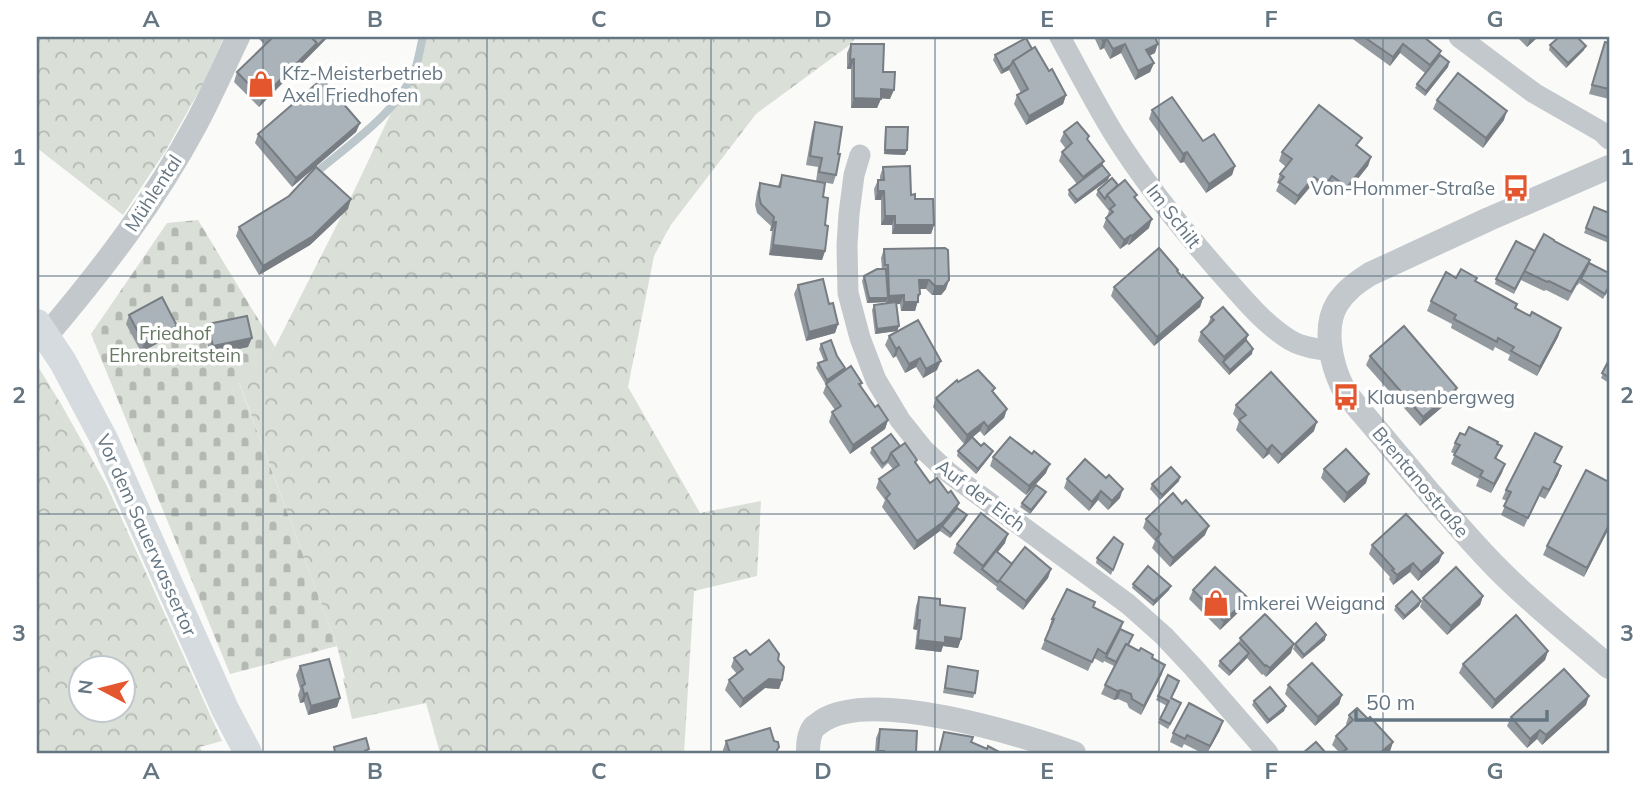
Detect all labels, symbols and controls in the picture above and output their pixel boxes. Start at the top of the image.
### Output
text: A [142,4,160,33]
text: B [367,4,383,33]
text: C [591,4,607,33]
text: D [814,4,832,33]
text: E [1040,4,1054,33]
text: F [1264,4,1278,33]
text: G [1486,4,1504,33]
place label: Kfz-Meisterbetrieb Axel Friedhofen [282,61,443,107]
shop icon: Kfz-Meisterbetrieb Axel Friedhofen [246,69,276,99]
text: 1 [12,142,26,171]
text: 1 [1620,142,1634,171]
street label: Mühlental [119,150,187,236]
bus stop icon: Von-Hommer-Straße [1501,173,1531,203]
place label: Von-Hommer-Straße [1310,176,1495,200]
street label: Im Schilt [1142,179,1207,253]
park label: Friedhof Ehrenbreitstein [109,321,241,367]
text: 2 [12,380,26,409]
text: 2 [1620,380,1634,409]
bus stop icon: Klausenbergweg [1331,382,1361,412]
place label: Klausenbergweg [1367,385,1515,409]
street label: Brentanostraße [1368,422,1474,542]
street label: Vor dem Sauerwassertor [92,430,203,640]
street label: Auf der Eich [931,453,1031,537]
shop icon: Imkerei Weigand [1201,588,1231,618]
place label: Imkerei Weigand [1237,591,1385,615]
text: 3 [12,618,26,647]
text: 3 [1620,618,1634,647]
north arrow [66,654,136,724]
text: N [72,678,98,696]
scale bar [1356,678,1546,722]
text: 50 m [1366,689,1415,715]
text: A [142,756,160,785]
text: B [367,756,383,785]
text: C [591,756,607,785]
text: D [814,756,832,785]
text: E [1040,756,1054,785]
text: F [1264,756,1278,785]
text: G [1486,756,1504,785]

